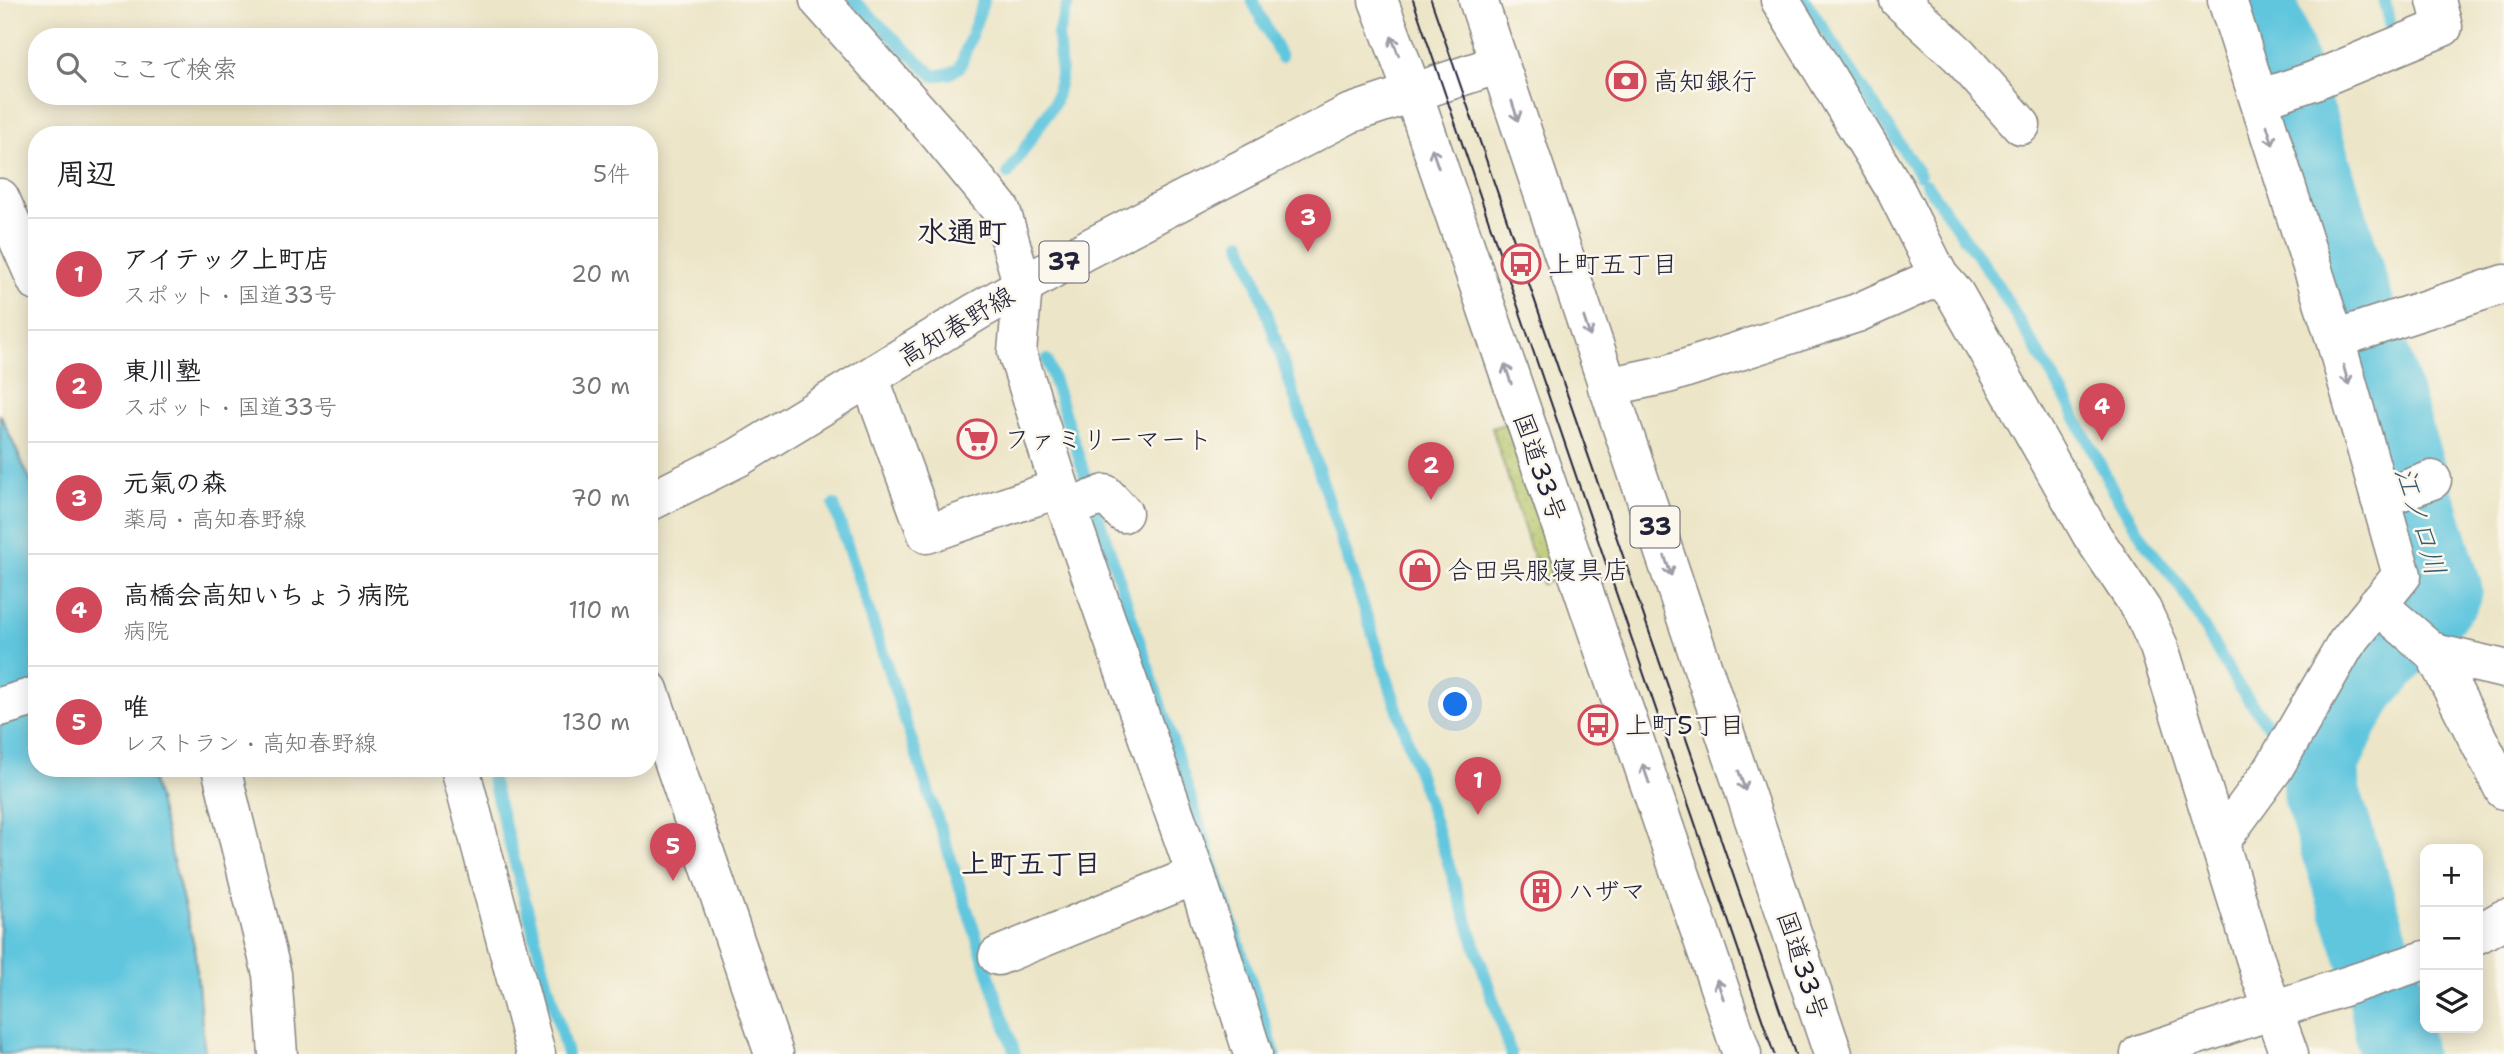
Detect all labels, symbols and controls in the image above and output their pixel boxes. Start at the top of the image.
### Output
search box [28,28,658,105]
one-way arrow [1388,36,1401,58]
icon: search [52,48,90,86]
text: ここで検索 [108,51,238,86]
bank icon: 高知銀行 [1605,60,1647,102]
place label: 高知銀行 [1653,63,1757,98]
one-way arrow [1510,100,1522,122]
one-way arrow [2264,124,2277,146]
one-way arrow [1428,148,1440,170]
text: 周辺 [56,153,116,194]
text: 5件 [593,159,630,189]
pin: 3 [1285,194,1331,252]
district label: 水通町 [917,211,1007,252]
text: アイテック上町店 [123,241,330,276]
road number: 37 [1040,242,1088,282]
bus stop icon: 上町五丁目 [1500,243,1542,285]
place label: 上町五丁目 [1548,246,1678,281]
text: 1 [74,259,84,289]
text: 20 m [571,259,630,289]
street label: 高知春野線 [891,277,1020,374]
text: スポット · 国道33号 [123,280,337,310]
one-way arrow [1581,316,1594,338]
text: 東川塾 [123,353,201,388]
one-way arrow [1501,363,1513,385]
one-way arrow [2340,364,2353,386]
text: 2 [71,371,87,401]
text: 30 m [571,371,630,401]
pin: 4 [2079,383,2125,441]
text: スポット · 国道33号 [123,392,337,422]
street label: 国道33号 [1506,408,1575,526]
supermarket icon: ファミリーマート [956,418,998,460]
place label: ファミリーマート [1004,421,1213,456]
pin: 2 [1408,442,1454,500]
water label: 江ノ口川 [2386,462,2456,580]
text: 元氣の森 [123,465,227,500]
text: 3 [71,483,87,513]
text: 70 m [571,483,630,513]
text: 薬局 · 高知春野線 [123,504,306,534]
road number: 33 [1630,506,1680,548]
shop icon: 合田呉服寝具店 [1399,549,1441,591]
place label: 合田呉服寝具店 [1447,552,1629,587]
one-way arrow [1663,554,1675,576]
text: 高橋会高知いちょう病院 [123,577,409,612]
text: 4 [71,595,87,625]
text: 110 m [568,595,630,625]
text: 病院 [123,616,169,646]
your location [1438,687,1472,721]
text: 唯 [123,689,149,724]
bus stop icon: 上町5丁目 [1577,704,1619,746]
text: 5 [72,707,86,737]
text: 130 m [562,707,630,737]
place label: 上町5丁目 [1625,707,1745,742]
text: レストラン · 高知春野線 [123,728,377,758]
pin: 1 [1455,757,1501,815]
one-way arrow [1639,764,1651,786]
one-way arrow [1737,769,1749,791]
pin: 5 [650,823,696,881]
district label: 上町五丁目 [961,844,1101,882]
map controls [2420,844,2483,1033]
button: + [2420,844,2483,907]
building icon: ハザマ [1520,870,1562,912]
place label: ハザマ [1568,873,1646,908]
street label: 国道33号 [1769,906,1838,1024]
button: − [2420,907,2483,970]
button: layers [2420,970,2483,1033]
one-way arrow [1712,979,1725,1001]

